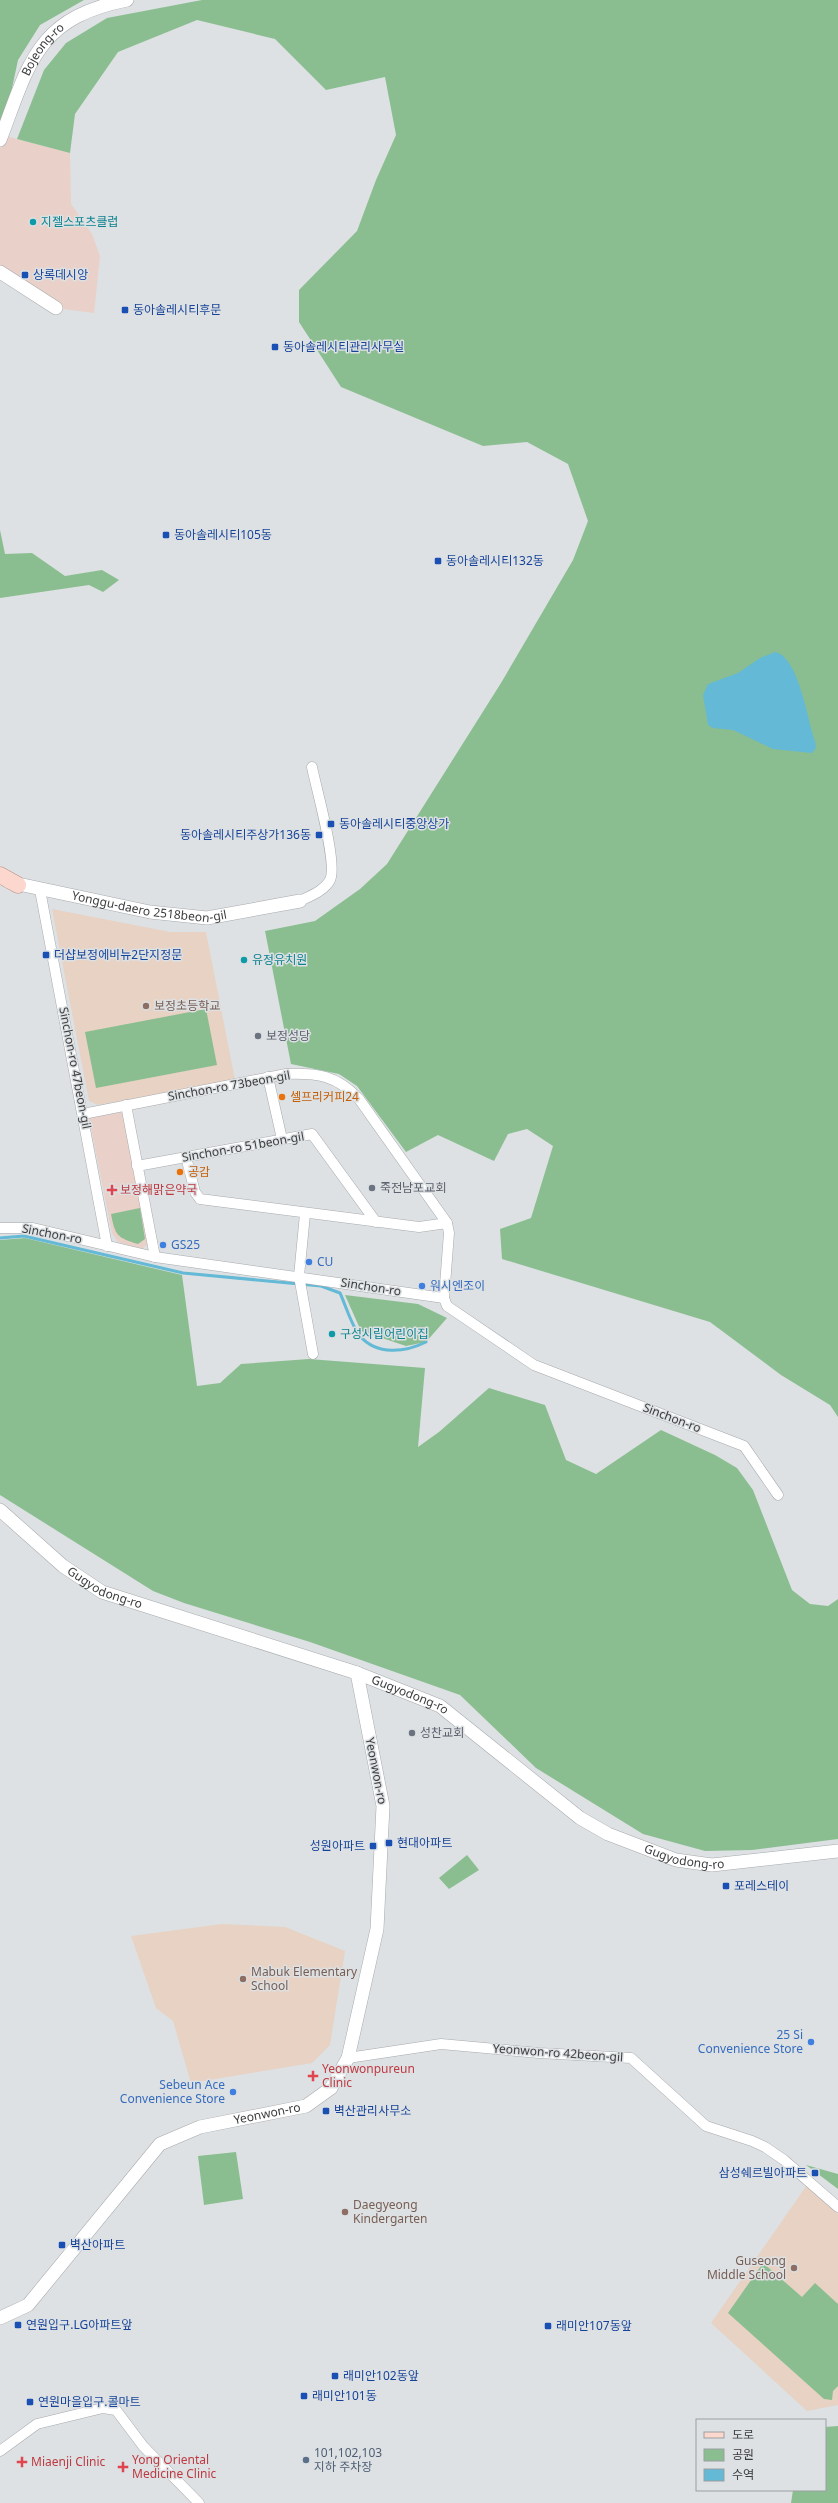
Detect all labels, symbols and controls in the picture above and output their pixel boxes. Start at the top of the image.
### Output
street label: Bojeong-ro [17,18,67,78]
place label: 지젤스포츠클럽 [41,213,118,230]
marker: 지젤스포츠클럽 [28,217,38,227]
place label: 상록데시앙 [33,266,88,283]
marker: 상록데시앙 [20,270,30,280]
place label: 동아솔레시티후문 [133,301,221,318]
marker: 동아솔레시티후문 [120,305,130,315]
place label: 동아솔레시티관리사무실 [283,338,404,355]
marker: 동아솔레시티관리사무실 [270,342,280,352]
place label: 동아솔레시티105동 [174,526,272,543]
marker: 동아솔레시티105동 [161,530,171,540]
place label: 동아솔레시티132동 [446,552,544,569]
marker: 동아솔레시티132동 [433,556,443,566]
place label: 동아솔레시티중앙상가 [339,815,449,832]
marker: 동아솔레시티중앙상가 [326,819,336,829]
place label: 동아솔레시티주상가136동 [180,826,311,843]
marker: 동아솔레시티주상가136동 [314,830,324,840]
street label: Yonggu-daero 2518beon-gil [71,887,228,926]
place label: 더샵보정에비뉴2단지정문 [54,946,182,963]
marker: 더샵보정에비뉴2단지정문 [41,950,51,960]
place label: 유정유치원 [252,951,307,968]
marker: 유정유치원 [239,955,249,965]
place label: 보정초등학교 [154,997,220,1014]
marker: 보정초등학교 [141,1001,151,1011]
street label: Sinchon-ro 47beon-gil [55,1005,96,1130]
place label: 보정성당 [266,1027,310,1044]
marker: 보정성당 [253,1031,263,1041]
street label: Sinchon-ro 73beon-gil [166,1066,291,1105]
place label: 셀프리커피24 [290,1088,359,1105]
marker: 셀프리커피24 [277,1092,287,1102]
street label: Sinchon-ro 51beon-gil [180,1127,305,1166]
place label: 공감 [188,1163,210,1180]
marker: 공감 [175,1167,185,1177]
place label: 죽전남포교회 [380,1179,446,1196]
place label: 보정해맑은약국 [120,1181,197,1198]
marker: 죽전남포교회 [367,1183,377,1193]
marker: 보정해맑은약국 [107,1185,117,1195]
street label: Sinchon-ro [21,1219,84,1248]
place label: GS25 [171,1236,200,1253]
marker: GS25 [158,1240,168,1250]
place label: CU [317,1253,333,1270]
marker: CU [304,1257,314,1267]
street label: Sinchon-ro [340,1273,402,1300]
place label: 워시엔조이 [430,1277,485,1294]
marker: 워시엔조이 [417,1281,427,1291]
place label: 구성시립어린이집 [340,1325,428,1342]
marker: 구성시립어린이집 [327,1329,337,1339]
street label: Sinchon-ro [641,1399,704,1436]
street label: Gugyodong-ro [64,1562,145,1612]
street label: Gugyodong-ro [369,1671,453,1718]
place label: 성찬교회 [420,1724,464,1741]
marker: 성찬교회 [407,1728,417,1738]
street label: Yeonwon-ro [362,1736,391,1806]
place label: 현대아파트 [397,1834,452,1851]
place label: 성원아파트 [310,1837,365,1854]
marker: 현대아파트 [384,1838,394,1848]
street label: Gugyodong-ro [642,1840,725,1873]
marker: 성원아파트 [368,1841,378,1851]
place label: 포레스테이 [734,1877,789,1894]
marker: 포레스테이 [721,1881,731,1891]
place label: Mabuk Elementary School [251,1963,358,1994]
marker: Mabuk Elementary School [238,1974,248,1984]
place label: 25 Si Convenience Store [698,2026,803,2057]
marker: 25 Si Convenience Store [806,2037,816,2047]
street label: Yeonwon-ro 42beon-gil [492,2039,624,2066]
place label: Yeonwonpureun Clinic [322,2060,415,2091]
marker: Yeonwonpureun Clinic [307,2070,319,2082]
place label: Sebeun Ace Convenience Store [120,2076,225,2107]
marker: Sebeun Ace Convenience Store [228,2087,238,2097]
street label: Yeonwon-ro [232,2098,302,2128]
place label: 벽산관리사무소 [334,2102,411,2119]
marker: 벽산관리사무소 [321,2106,331,2116]
place label: 삼성쉐르빌아파트 [719,2164,807,2181]
marker: 삼성쉐르빌아파트 [810,2168,820,2178]
place label: Daegyeong Kindergarten [353,2196,428,2227]
marker: Daegyeong Kindergarten [340,2207,350,2217]
place label: 벽산아파트 [70,2236,125,2253]
marker: 벽산아파트 [57,2240,67,2250]
place label: Guseong Middle School [707,2252,786,2283]
marker: Guseong Middle School [789,2263,799,2273]
place label: 연원입구.LG아파트앞 [26,2316,132,2333]
place label: 래미안107동앞 [556,2317,632,2334]
marker: 연원입구.LG아파트앞 [13,2320,23,2330]
marker: 래미안107동앞 [543,2321,553,2331]
place label: 래미안102동앞 [343,2367,419,2384]
marker: 래미안102동앞 [330,2371,340,2381]
place label: 래미안101동 [312,2387,377,2404]
marker: 래미안101동 [299,2391,309,2401]
place label: 연원마을입구.콜마트 [38,2393,141,2410]
marker: 연원마을입구.콜마트 [25,2397,35,2407]
legend [696,2419,826,2491]
text: 도로 [732,2426,754,2443]
place label: 101,102,103 지하 주차장 [314,2444,382,2475]
text: 공원 [732,2446,754,2463]
place label: Yong Oriental Medicine Clinic [132,2451,217,2482]
place label: Miaenji Clinic [31,2453,105,2470]
marker: 101,102,103 지하 주차장 [301,2455,311,2465]
marker: Miaenji Clinic [16,2456,28,2468]
marker: Yong Oriental Medicine Clinic [117,2461,129,2473]
text: 수역 [732,2466,754,2483]

